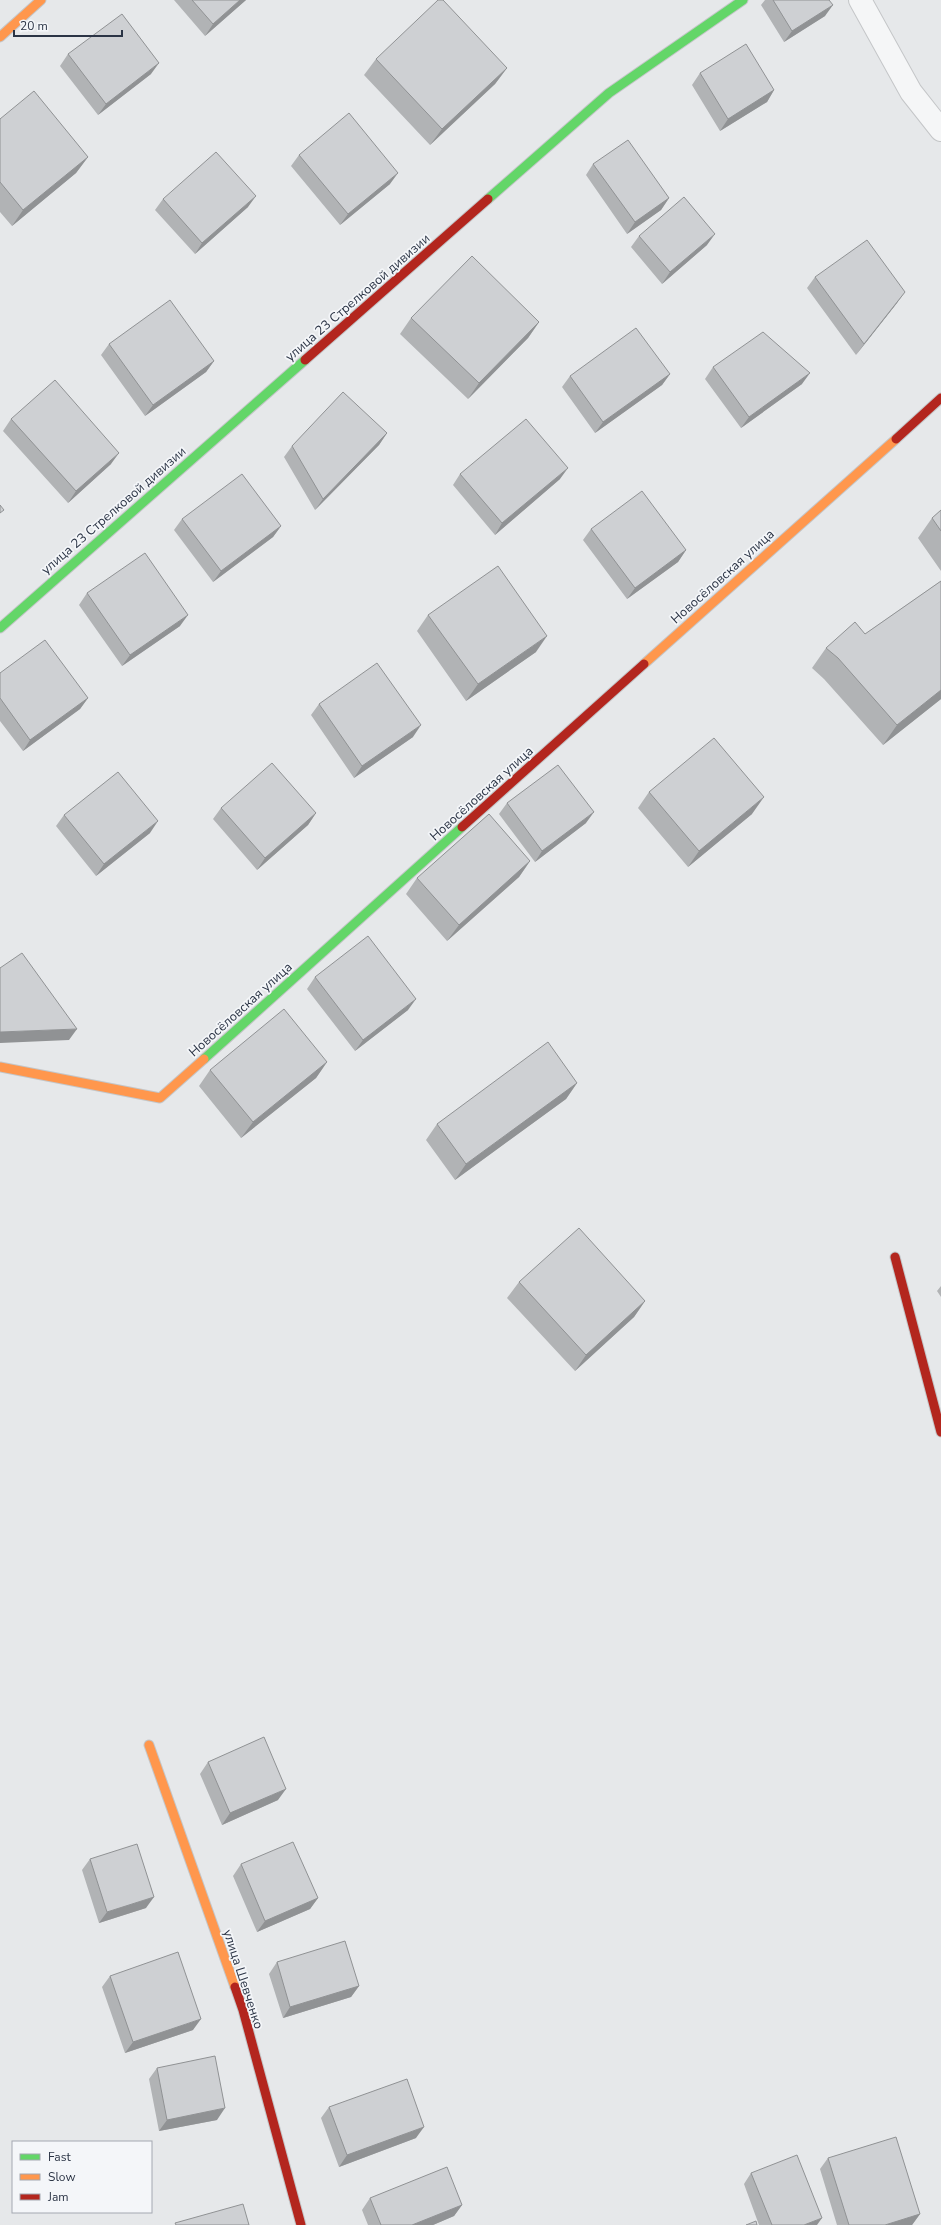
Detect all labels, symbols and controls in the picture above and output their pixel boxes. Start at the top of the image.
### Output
scale bar [14,12,122,38]
text: 20 m [20,18,48,34]
street label: улица 23 Стрелковой дивизии [281,230,434,366]
street label: улица 23 Стрелковой дивизии [37,443,190,579]
street label: Новосёловская улица [667,525,778,628]
street label: Новосёловская улица [426,742,537,845]
street label: Новосёловская улица [185,958,296,1061]
street label: улица Шевченко [218,1927,268,2031]
legend [12,2141,152,2213]
text: Fast [48,2149,71,2165]
text: Slow [48,2169,76,2185]
text: Jam [47,2189,69,2205]

